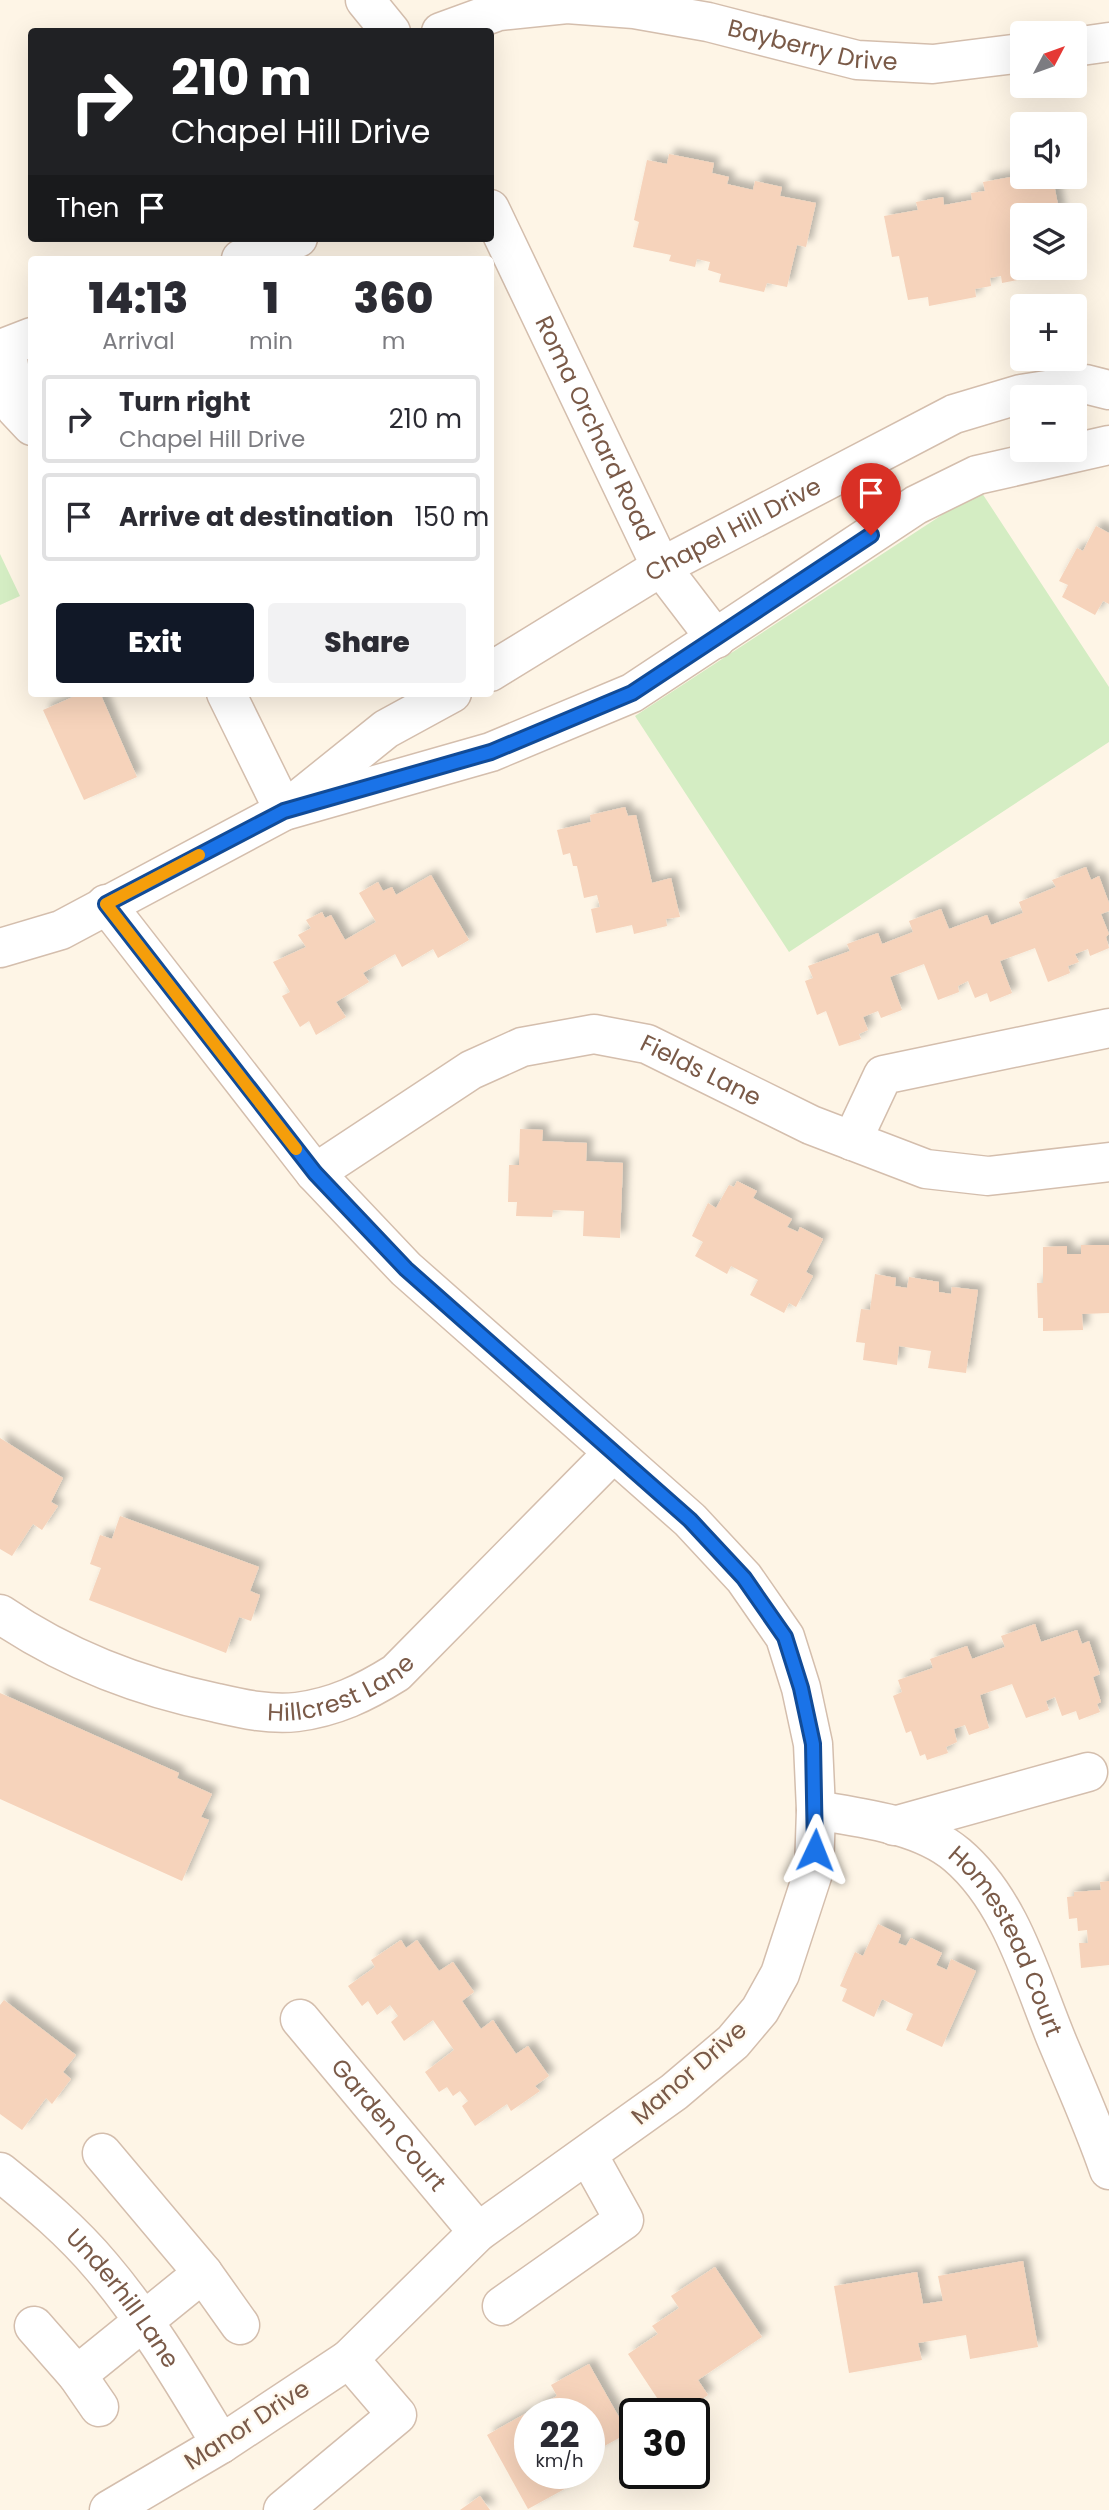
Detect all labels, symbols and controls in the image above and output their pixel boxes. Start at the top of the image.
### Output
street label: Bayberry Drive [724,11,899,78]
north arrow [1010,21,1087,98]
map controls [1010,21,1087,462]
text: 210 m [171,44,312,112]
icon: right [56,56,147,147]
text: Chapel Hill Drive [171,109,430,154]
button: sound [1010,112,1087,189]
icon: arrive [133,189,171,227]
text: Then [56,190,119,226]
button: layers [1010,203,1087,280]
text: 14:13 [89,269,188,328]
text: 1 [263,269,279,328]
text: 360 [354,269,433,328]
button: + [1010,294,1087,371]
street label: Roma Orchard Road [527,310,663,546]
text: Arrival [102,325,175,357]
text: min [249,325,293,357]
text: m [382,325,405,357]
text: Turn right [119,384,251,420]
button: − [1010,385,1087,462]
icon: right [60,400,98,438]
text: 210 m [389,401,462,437]
text: Chapel Hill Drive [119,423,305,455]
pin [841,463,901,535]
street label: Chapel Hill Drive [639,469,827,589]
icon: arrive [852,474,890,512]
icon: arrive [60,498,98,536]
text: Arrive at destination [119,499,394,535]
text: 150 m [415,499,489,535]
button: Exit [56,603,254,683]
button: Share [268,603,466,683]
street label: Fields Lane [635,1026,767,1114]
street label: Hillcrest Lane [267,1647,422,1729]
position arrow [778,1813,852,1887]
street label: Homestead Court [942,1838,1070,2041]
street label: Manor Drive [624,2013,754,2132]
street label: Garden Court [324,2051,454,2198]
street label: Underhill Lane [59,2221,187,2374]
street label: Manor Drive [178,2372,316,2477]
speed limit sign: 30 [619,2398,710,2489]
text: 22 [540,2410,579,2459]
text: km/h [536,2448,583,2473]

